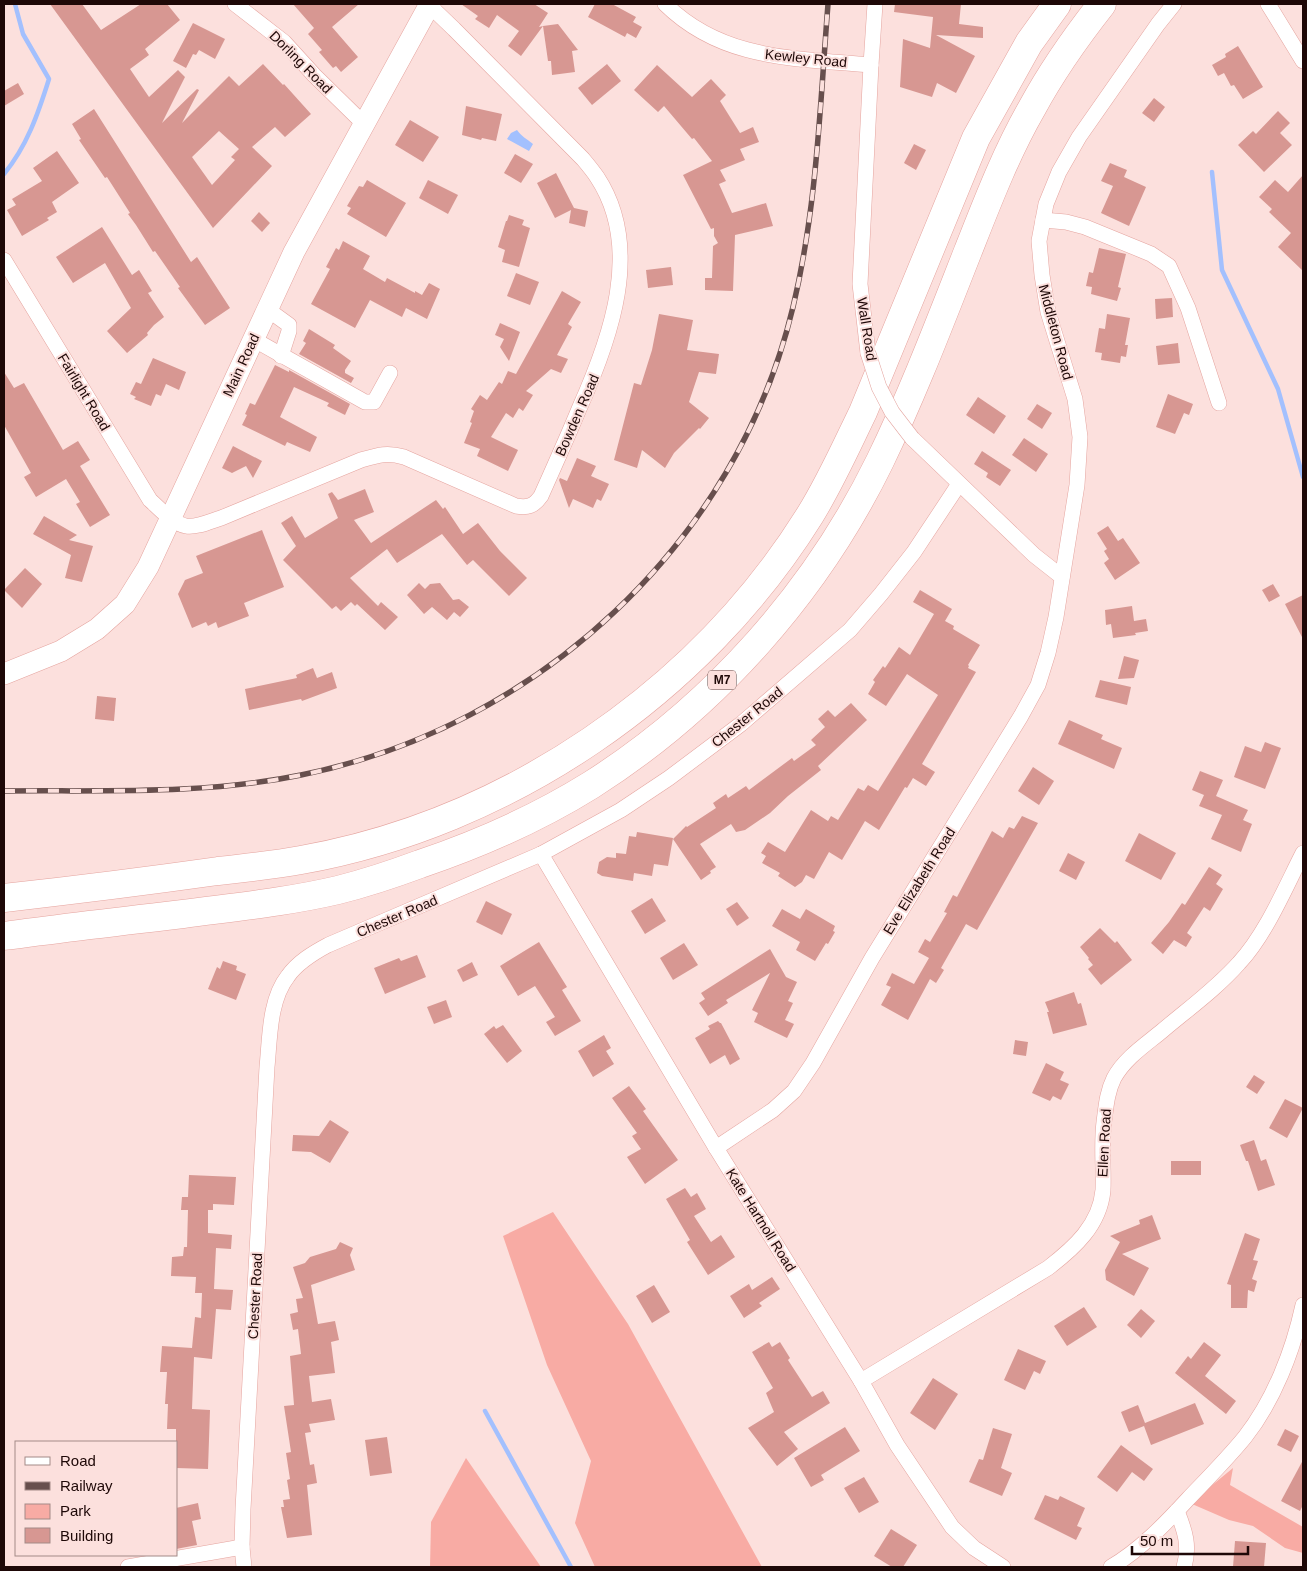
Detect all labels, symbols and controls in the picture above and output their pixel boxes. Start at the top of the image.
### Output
street label: Dorling Road [266,27,336,97]
street label: Kewley Road [764,46,848,70]
street label: Middleton Road [1036,283,1076,381]
street label: Wall Road [854,296,880,362]
street label: Main Road [219,331,263,399]
street label: Fairlight Road [55,351,113,433]
street label: Bowden Road [552,372,602,458]
road number: M7 [708,670,736,690]
street label: Chester Road [708,684,786,750]
street label: Eve Elizabeth Road [880,825,958,937]
street label: Chester Road [354,892,440,940]
street label: Ellen Road [1094,1108,1114,1178]
street label: Kate Hartnoll Road [723,1166,799,1274]
street label: Chester Road [245,1252,265,1340]
legend [15,1441,178,1556]
text: Road [60,1452,96,1469]
text: Railway [60,1477,113,1494]
text: Park [60,1502,91,1519]
scale bar [1132,1524,1248,1556]
text: Building [60,1527,113,1544]
text: 50 m [1140,1532,1173,1549]

